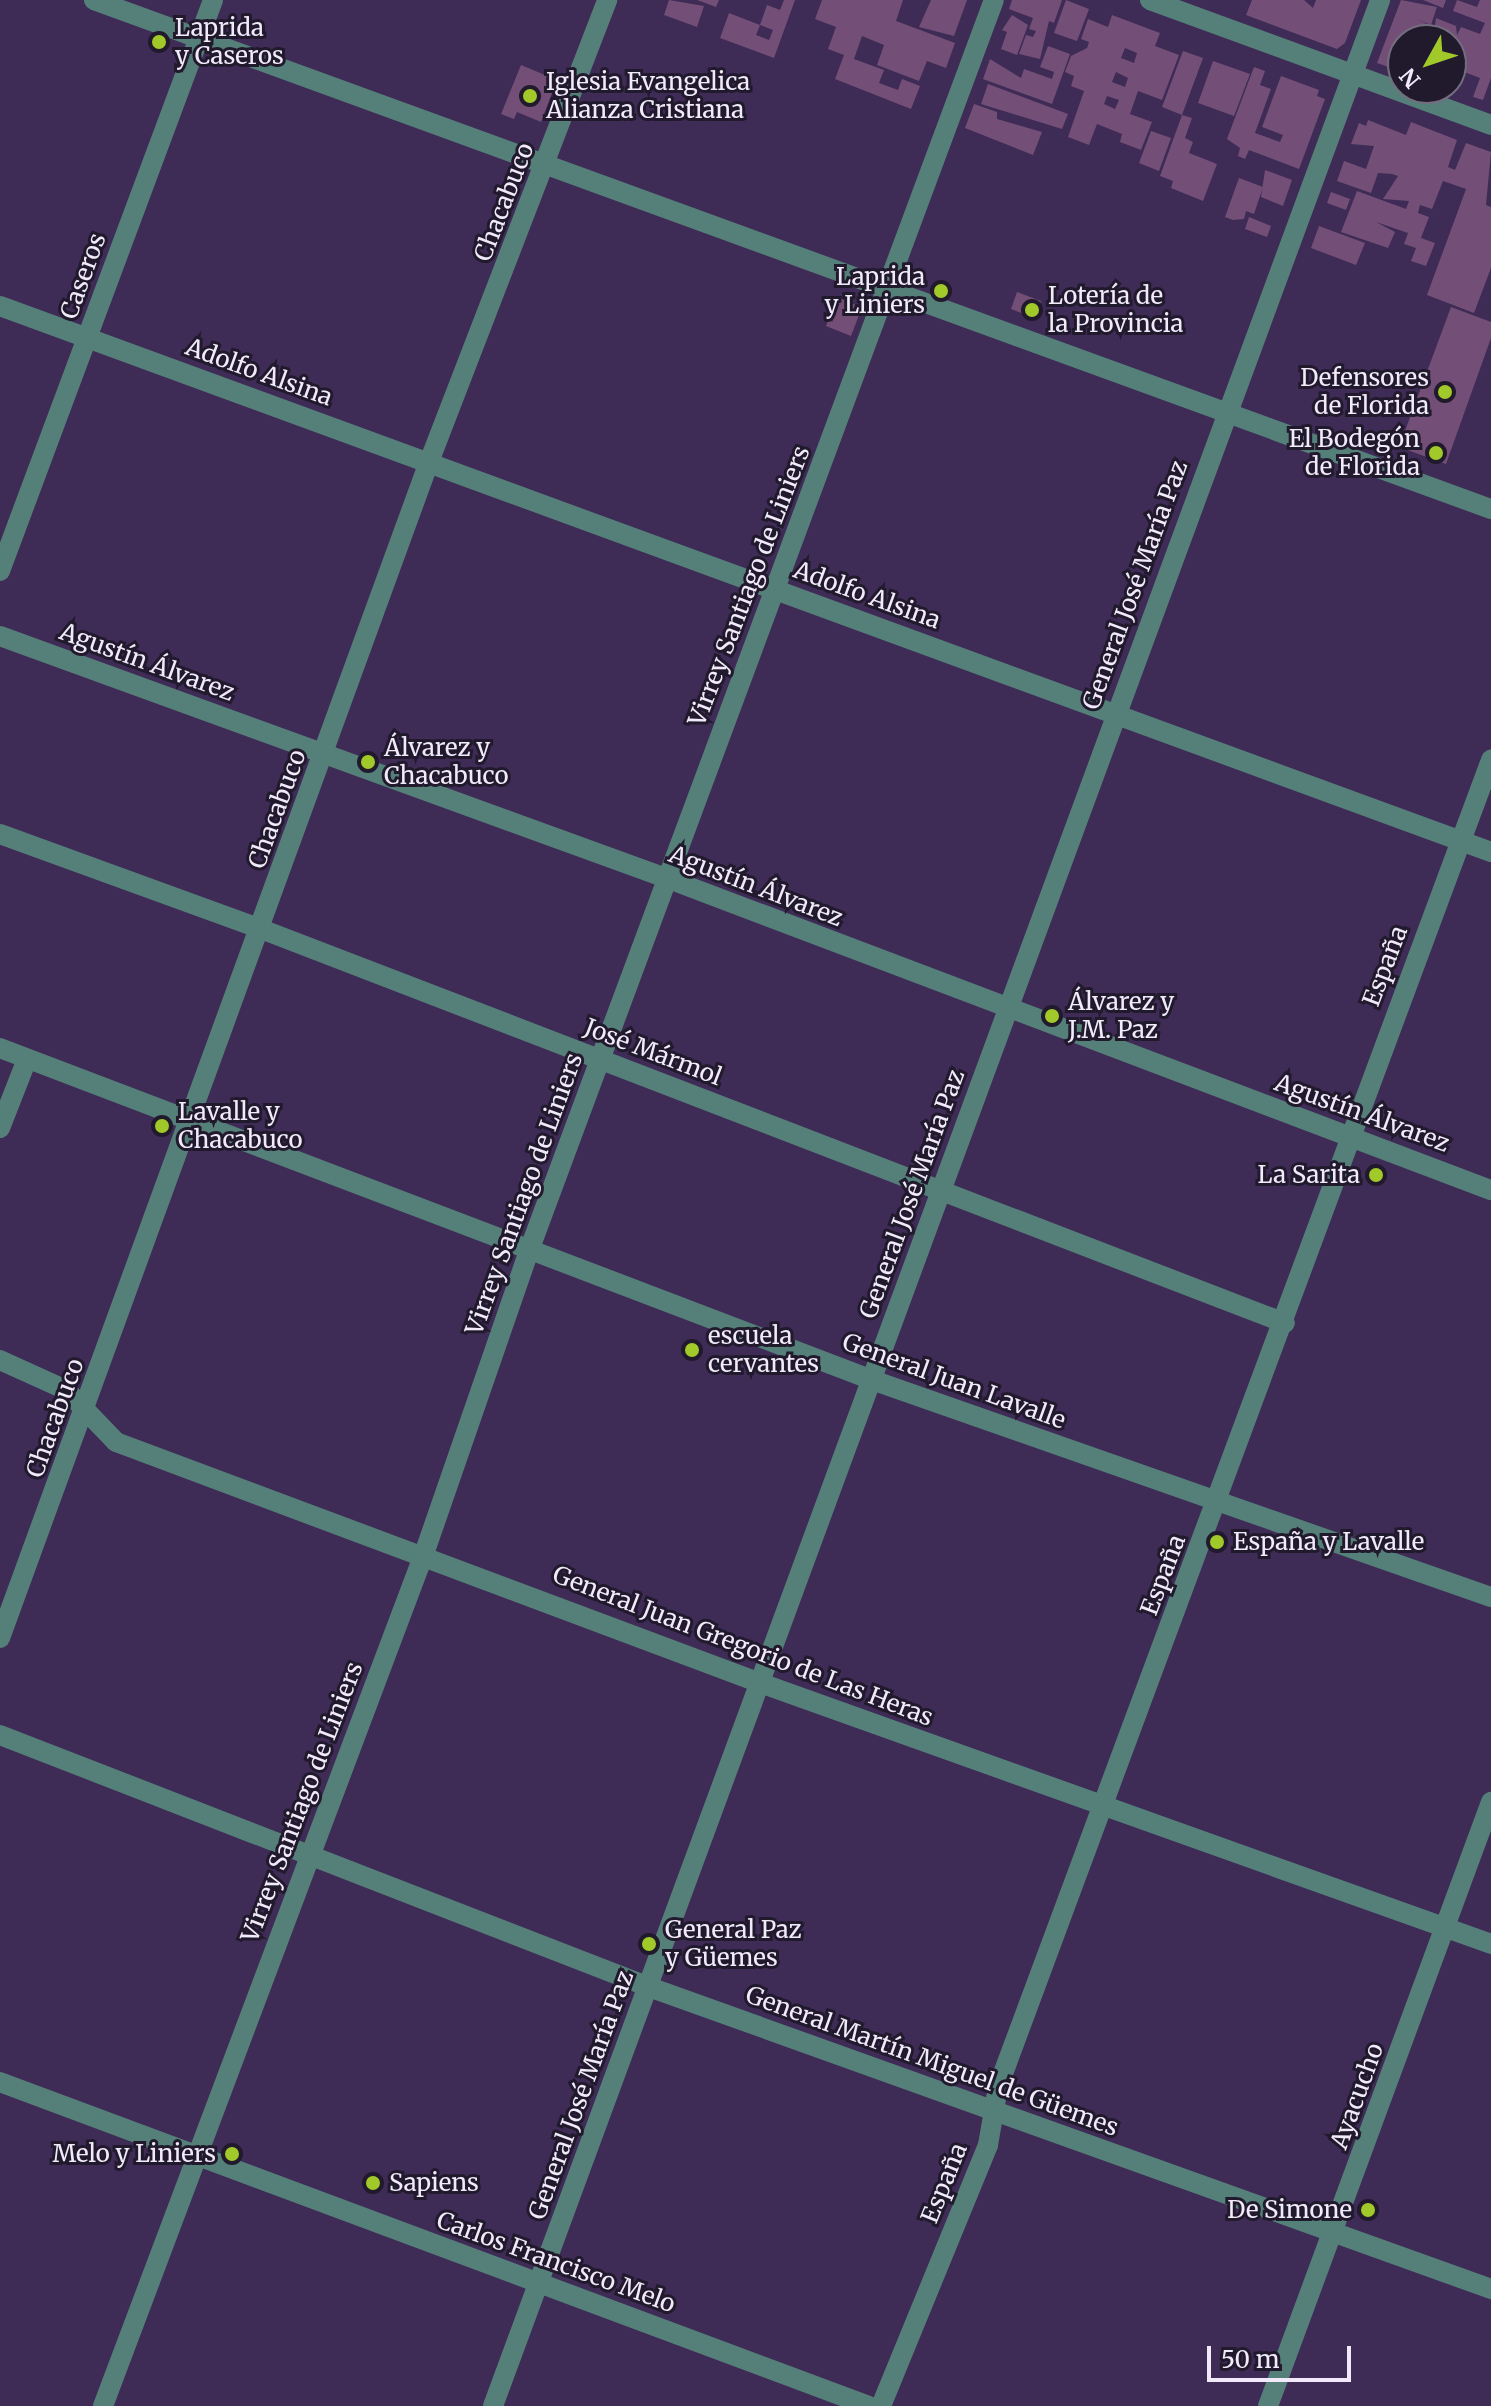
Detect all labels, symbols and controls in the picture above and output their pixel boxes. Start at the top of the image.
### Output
place label: Laprida y Caseros [175,14,284,70]
north arrow [1387,24,1467,104]
marker: Laprida y Caseros [150,33,168,51]
text: N [1394,62,1426,94]
place label: Iglesia Evangelica Alianza Cristiana [546,68,750,124]
marker: Iglesia Evangelica Alianza Cristiana [521,87,539,105]
street label: Chacabuco [468,139,540,265]
street label: Caseros [54,229,112,323]
place label: Laprida y Liniers [825,263,925,319]
marker: Laprida y Liniers [932,282,950,300]
place label: Lotería de la Provincia [1048,282,1183,338]
marker: Lotería de la Provincia [1023,301,1041,319]
street label: Adolfo Alsina [182,332,336,412]
place label: Defensores de Florida [1300,364,1429,420]
marker: Defensores de Florida [1436,383,1454,401]
place label: El Bodegón de Florida [1289,425,1420,481]
street label: Virrey Santiago de Liniers [682,442,816,730]
marker: El Bodegón de Florida [1427,444,1445,462]
street label: General José María Paz [1077,457,1193,713]
street label: Adolfo Alsina [790,555,944,635]
street label: Agustín Álvarez [56,617,238,707]
place label: Álvarez y Chacabuco [384,734,508,790]
street label: Chacabuco [242,746,312,872]
marker: Álvarez y Chacabuco [359,753,377,771]
street label: Agustín Álvarez [665,840,847,932]
street label: España [1357,922,1413,1010]
place label: Álvarez y J.M. Paz [1068,988,1174,1044]
marker: Álvarez y J.M. Paz [1043,1007,1061,1025]
street label: José Mármol [580,1013,726,1091]
street label: Virrey Santiago de Liniers [460,1049,588,1339]
street label: General José María Paz [854,1066,970,1322]
street label: Agustín Álvarez [1271,1068,1453,1158]
place label: Lavalle y Chacabuco [178,1098,302,1154]
marker: Lavalle y Chacabuco [153,1117,171,1135]
place label: La Sarita [1258,1161,1360,1189]
marker: La Sarita [1367,1166,1385,1184]
place label: escuela cervantes [708,1322,819,1378]
street label: General Juan Lavalle [839,1327,1069,1435]
marker: escuela cervantes [683,1341,701,1359]
street label: Chacabuco [20,1355,90,1481]
place label: España y Lavalle [1233,1528,1424,1556]
street label: España [1135,1531,1191,1619]
marker: España y Lavalle [1208,1533,1226,1551]
street label: General Juan Gregorio de Las Heras [549,1560,937,1732]
street label: Virrey Santiago de Liniers [235,1658,369,1946]
place label: General Paz y Güemes [665,1916,802,1972]
marker: General Paz y Güemes [640,1935,658,1953]
street label: General José María Paz [523,1967,639,2223]
street label: General Martín Miguel de Güemes [742,1980,1122,2142]
street label: Ayacucho [1325,2039,1389,2153]
street label: España [915,2139,973,2227]
place label: Melo y Liniers [52,2140,216,2168]
marker: Melo y Liniers [223,2145,241,2163]
place label: Sapiens [389,2169,479,2197]
marker: Sapiens [364,2174,382,2192]
place label: De Simone [1227,2196,1352,2224]
marker: De Simone [1359,2201,1377,2219]
street label: Carlos Francisco Melo [433,2205,679,2319]
scale bar [1211,2330,1355,2380]
text: 50 m [1221,2344,1280,2375]

